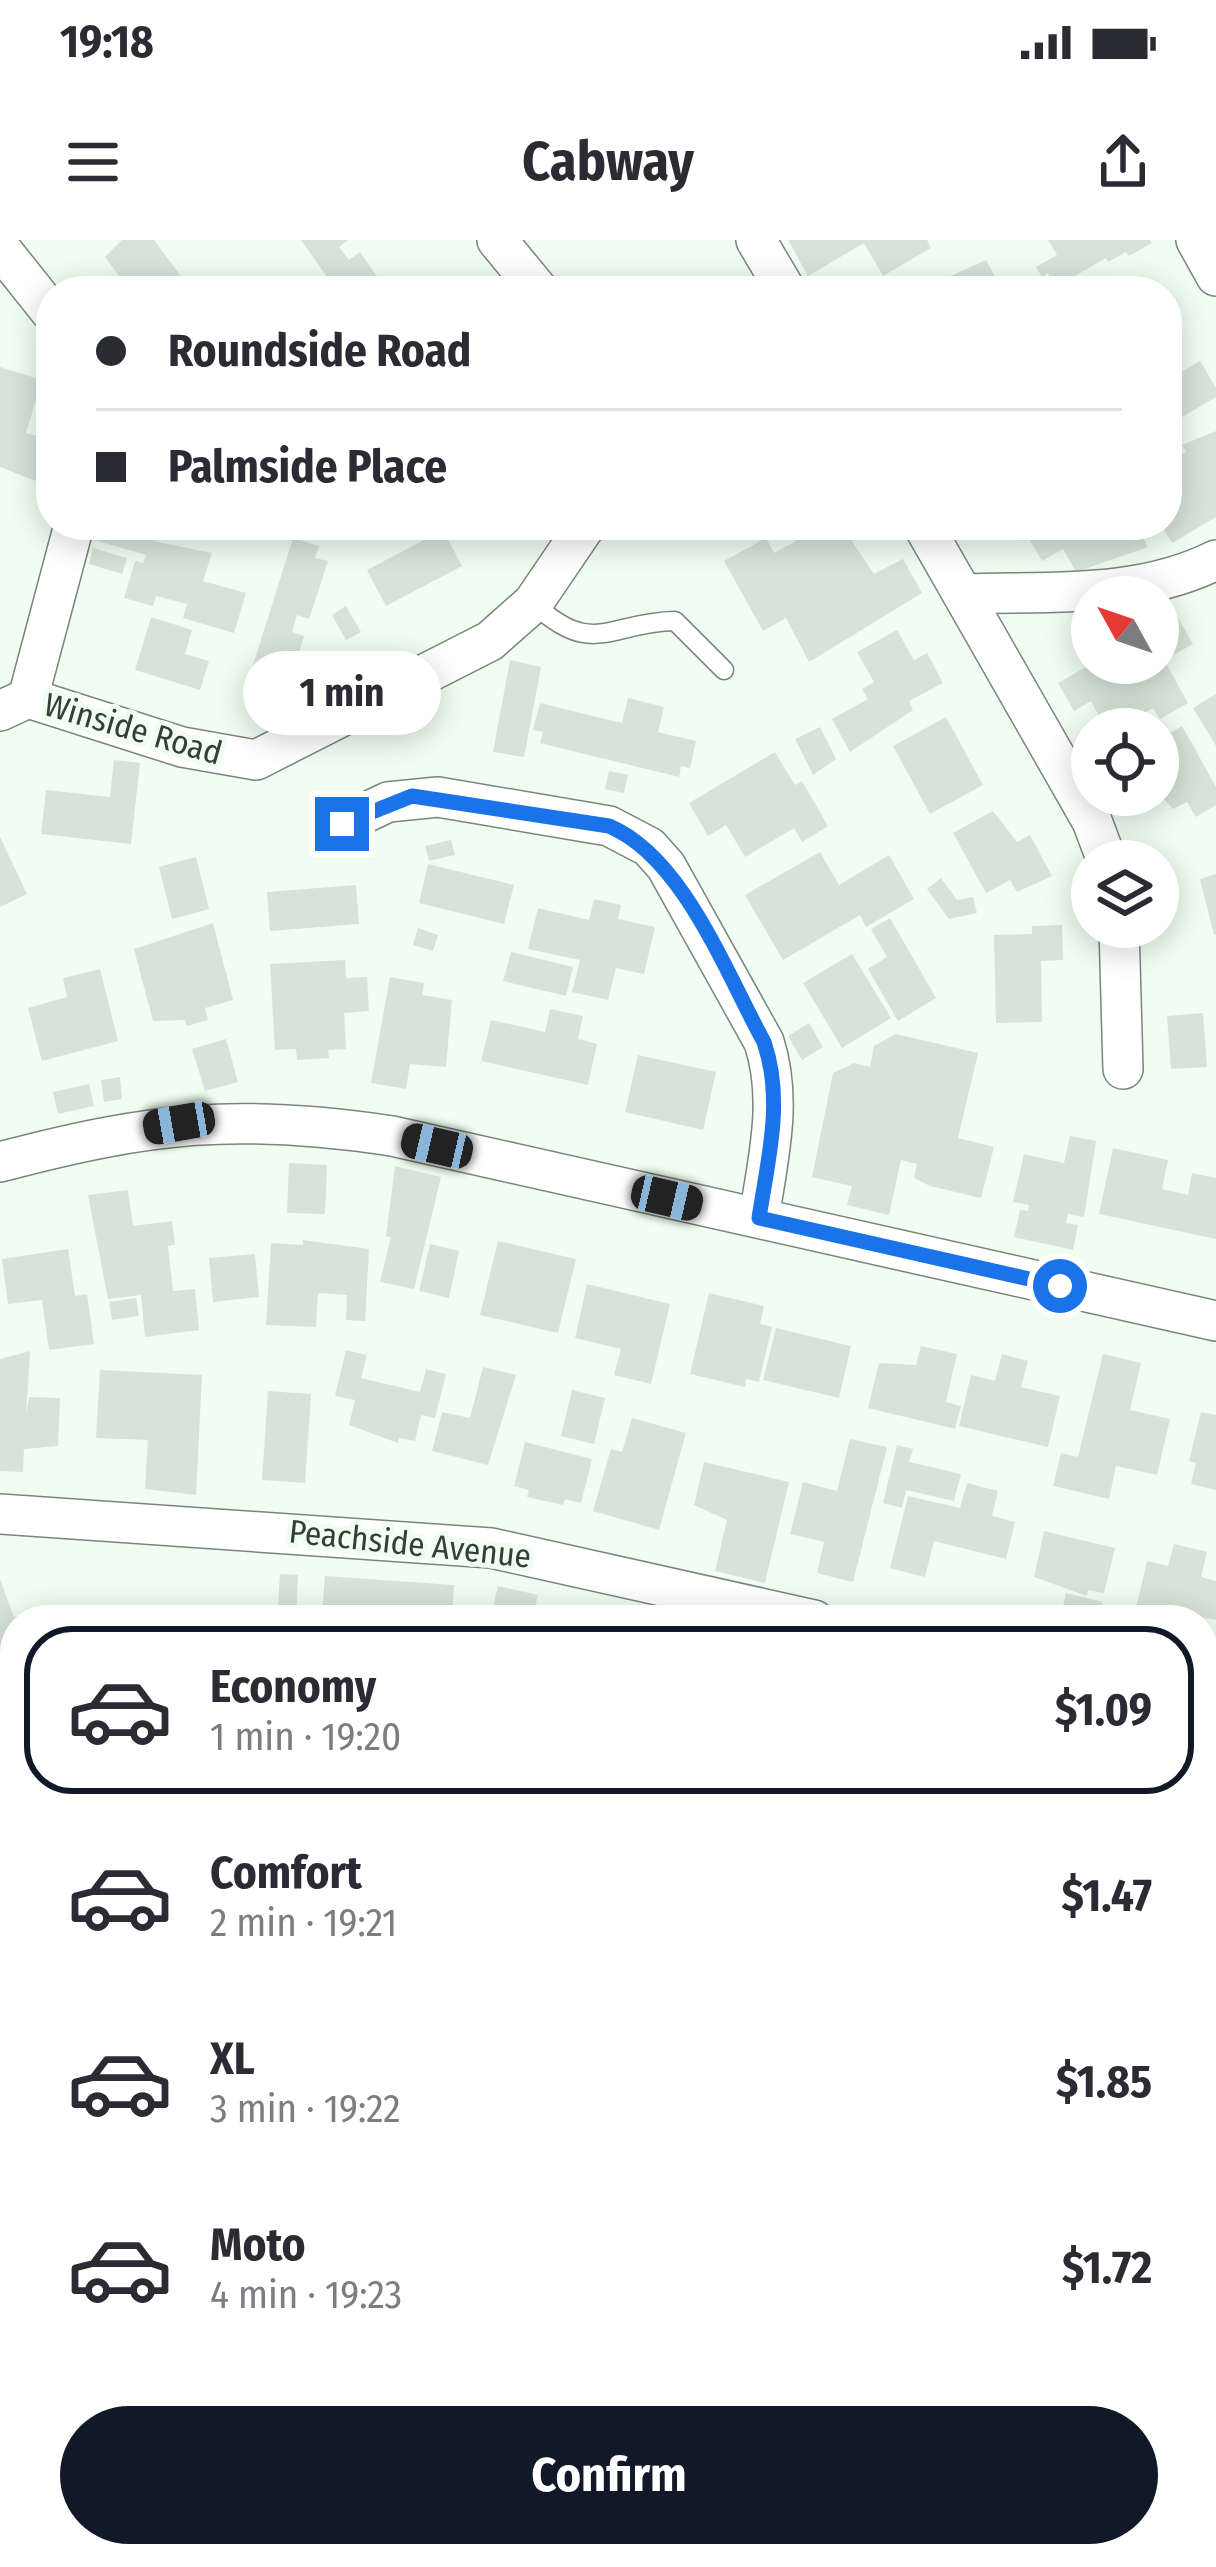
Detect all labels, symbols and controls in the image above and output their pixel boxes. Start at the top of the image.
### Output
text: 19:18 [60,15,154,69]
icon: menu [60,129,126,195]
icon: share [1090,129,1156,195]
text: Cabway [522,130,694,194]
text: Roundside Road [168,324,471,378]
text: Palmside Place [168,440,447,494]
north arrow [1071,576,1179,684]
map controls [1071,576,1179,948]
callout: 1 min [243,650,441,734]
text: 1 min [300,670,384,716]
street label: Winside Road [40,685,226,773]
button: locate [1071,708,1179,816]
route end [315,797,369,851]
button: layers [1071,840,1179,948]
car [140,1099,218,1147]
car [398,1120,476,1172]
car [628,1172,706,1224]
route start [1033,1259,1087,1313]
street label: Peachside Avenue [287,1511,533,1577]
icon: car [66,1656,174,1764]
text: Economy [210,1660,376,1714]
text: $1.09 [1055,1683,1152,1737]
text: 1 min · 19:20 [210,1714,401,1760]
icon: car [66,1842,174,1950]
text: Comfort [210,1846,362,1900]
text: $1.47 [1062,1869,1152,1923]
text: 2 min · 19:21 [210,1900,397,1946]
icon: car [66,2028,174,2136]
text: XL [210,2032,255,2086]
text: $1.85 [1056,2055,1152,2109]
text: 3 min · 19:22 [210,2086,401,2132]
icon: car [66,2214,174,2322]
text: Moto [210,2218,306,2272]
text: $1.72 [1062,2241,1152,2295]
text: 4 min · 19:23 [210,2272,402,2318]
button: Confirm [60,2406,1158,2544]

